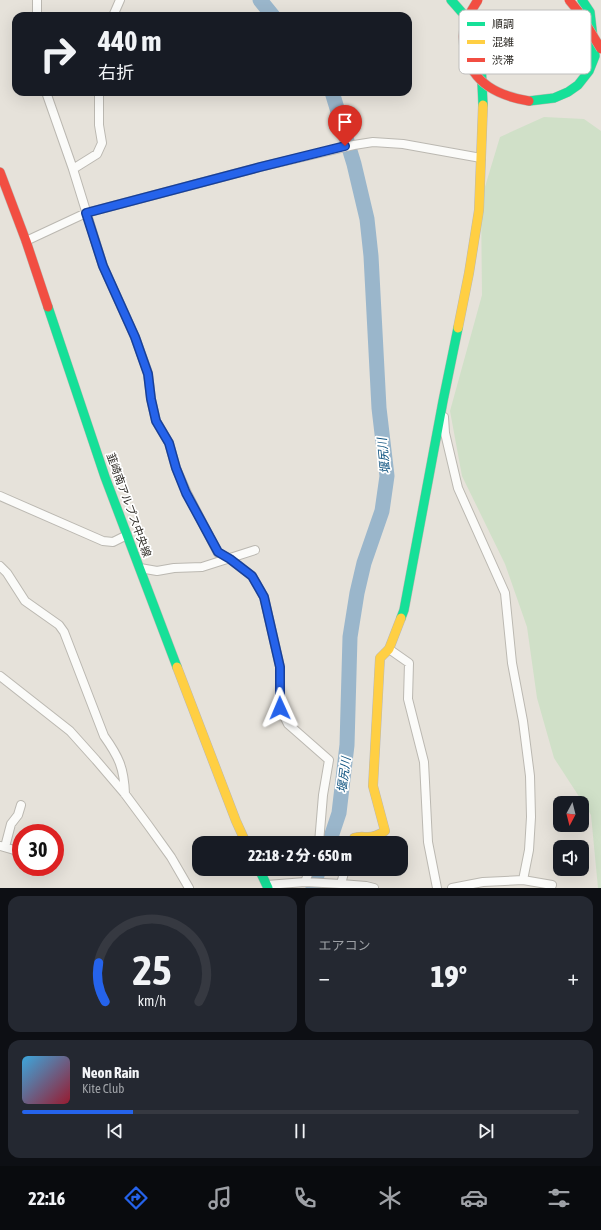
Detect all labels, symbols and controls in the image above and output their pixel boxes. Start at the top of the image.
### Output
legend [459,10,591,74]
text: 順調 [492,18,514,30]
text: 440 m [98,25,161,57]
icon: right [32,28,84,80]
text: 混雑 [492,36,514,48]
text: 渋滞 [492,54,514,66]
text: 右折 [98,62,134,83]
pin [328,105,362,146]
icon: arrive [334,111,356,133]
water label: 堰尻川 [375,435,393,475]
street label: 韮崎南アルプス中央線 [105,451,153,559]
position arrow [259,687,301,729]
water label: 堰尻川 [335,754,353,794]
north arrow [553,796,589,832]
map controls [553,796,589,876]
speed limit sign: 30 [12,824,64,876]
button: sound [553,840,589,876]
text: 22:18 · 2 分 · 650 m [248,847,352,864]
text: エアコン [319,938,371,953]
text: 25 [133,946,172,994]
text: 19° [431,959,467,993]
text: − [319,964,330,990]
text: + [568,964,579,990]
text: km/h [138,993,166,1009]
text: Neon Rain [82,1064,139,1081]
text: Kite Club [82,1081,124,1096]
icon: previous [104,1120,126,1142]
icon: pause [289,1120,311,1142]
icon: next [475,1120,497,1142]
icon: directions [122,1184,150,1212]
icon: music [206,1184,234,1212]
icon: phone [291,1184,319,1212]
icon: climate [376,1184,404,1212]
icon: car [460,1184,488,1212]
icon: filters [545,1184,573,1212]
text: 22:16 [28,1188,65,1209]

